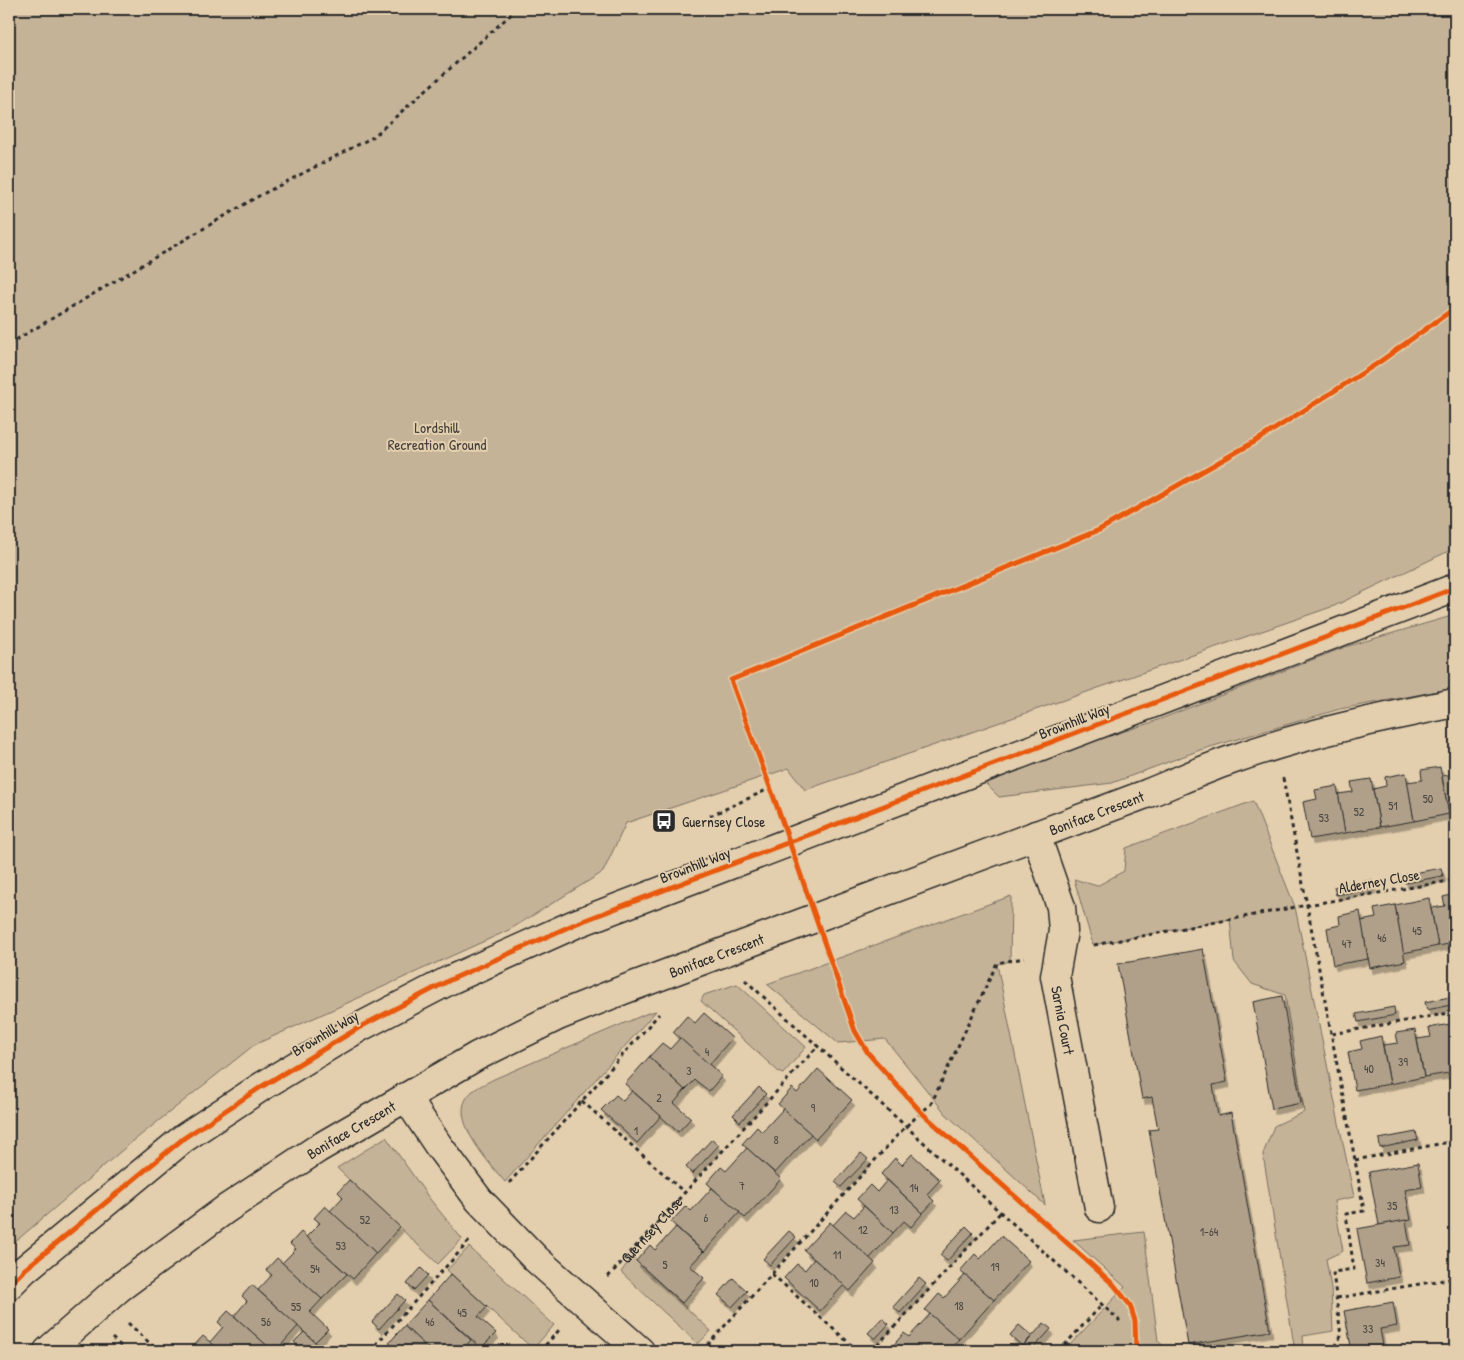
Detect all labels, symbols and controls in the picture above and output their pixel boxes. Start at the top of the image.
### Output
park label: Lordshill Recreation Ground [388,417,486,455]
street label: Brownhill Way [1036,698,1112,744]
street label: Boniface Crescent [1046,785,1148,840]
house number: 50 [1423,790,1433,807]
house number: 51 [1388,797,1398,814]
house number: 52 [1354,803,1365,820]
bus stop icon: Guernsey Close [651,808,677,834]
house number: 53 [1319,809,1329,826]
place label: Guernsey Close [682,811,765,832]
street label: Brownhill Way [657,842,733,888]
street label: Alderney Close [1337,864,1421,898]
house number: 45 [1412,922,1422,939]
street label: Boniface Crescent [666,927,768,982]
house number: 46 [1377,929,1387,946]
house number: 47 [1342,935,1352,952]
street label: Sarnia Court [1047,984,1080,1057]
street label: Brownhill Way [288,1005,362,1061]
house number: 4 [705,1043,710,1060]
house number: 39 [1398,1053,1408,1070]
house number: 40 [1364,1060,1374,1077]
house number: 3 [686,1062,692,1079]
house number: 2 [656,1089,662,1106]
street label: Boniface Crescent [302,1095,400,1164]
house number: 9 [811,1099,816,1116]
house number: 1 [634,1122,638,1139]
house number: 8 [773,1131,779,1148]
house number: 7 [739,1177,745,1194]
house number: 14 [910,1179,919,1196]
street label: Guernsey Close [615,1192,687,1268]
house number: 35 [1387,1197,1397,1214]
house number: 13 [889,1201,899,1218]
house number: 6 [704,1209,709,1226]
house number: 52 [360,1211,371,1228]
house number: 12 [858,1221,868,1238]
house number: 1-64 [1200,1223,1219,1240]
house number: 53 [336,1237,346,1254]
house number: 11 [833,1246,841,1263]
house number: 34 [1375,1254,1385,1271]
house number: 5 [662,1256,668,1273]
house number: 19 [991,1258,1000,1275]
house number: 54 [310,1260,320,1277]
house number: 10 [809,1274,819,1291]
house number: 18 [954,1297,964,1314]
house number: 55 [291,1298,301,1315]
house number: 45 [457,1304,467,1321]
house number: 56 [261,1313,271,1330]
house number: 46 [425,1313,435,1330]
house number: 33 [1363,1320,1373,1337]

